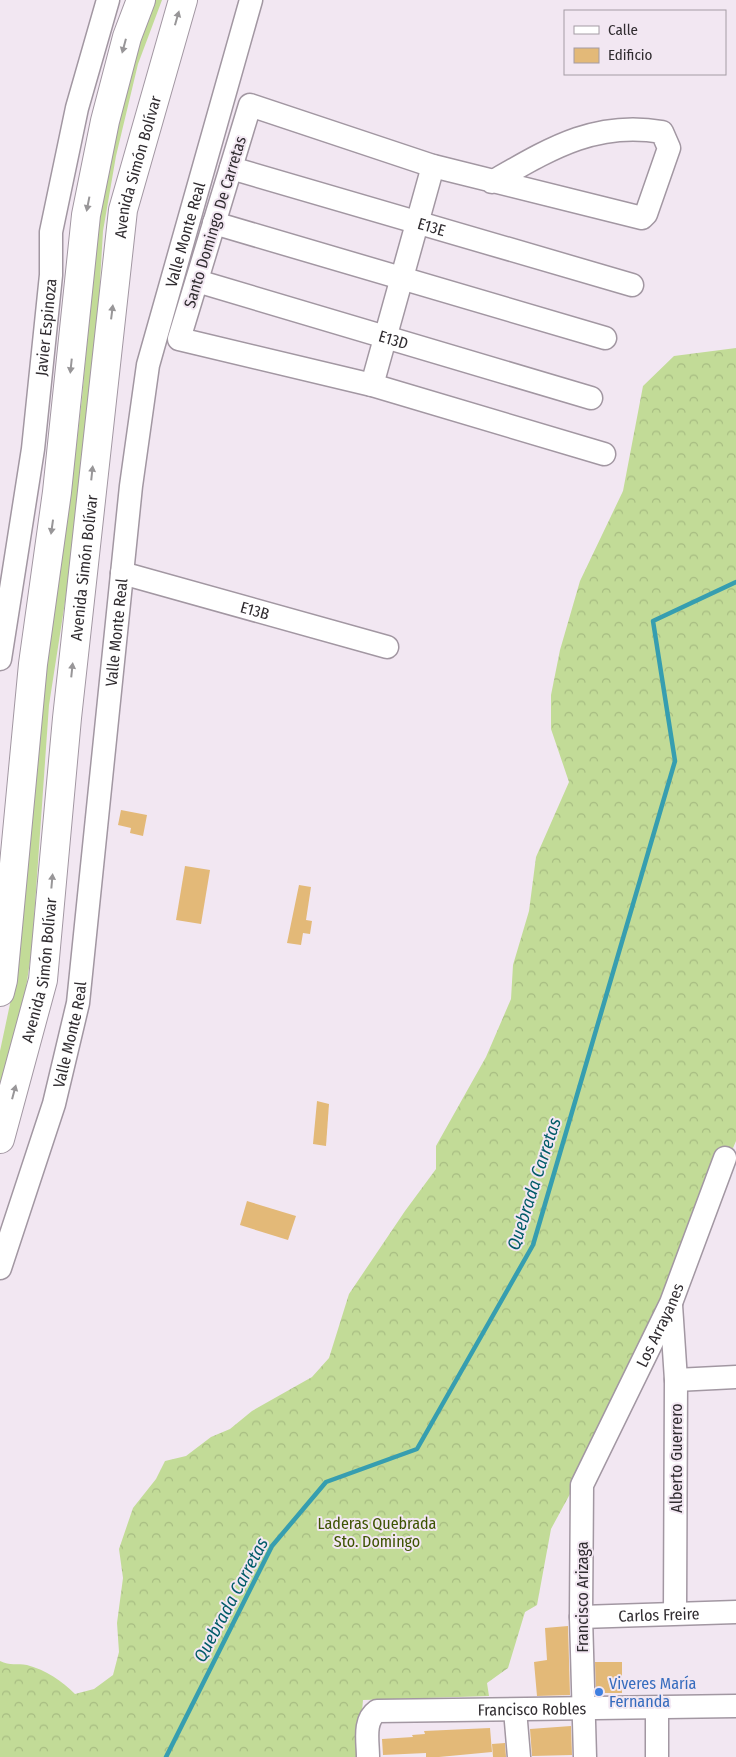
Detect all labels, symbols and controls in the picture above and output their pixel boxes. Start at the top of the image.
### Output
one-way arrow [174,10,182,25]
legend [564,10,726,75]
text: Calle [608,21,638,39]
one-way arrow [120,38,128,53]
text: Edificio [608,46,653,64]
street label: Avenida Simón Bolívar [110,93,165,239]
street label: Santo Domingo De Carretas [180,134,250,310]
street label: Valle Monte Real [161,180,209,289]
one-way arrow [84,197,92,213]
street label: E13E [415,213,448,240]
street label: Javier Espinoza [31,277,60,377]
one-way arrow [108,304,116,320]
street label: E13D [376,326,411,353]
one-way arrow [67,358,75,374]
one-way arrow [89,465,97,481]
street label: Avenida Simón Bolívar [66,493,101,642]
one-way arrow [48,519,56,535]
street label: Valle Monte Real [101,578,131,687]
street label: E13B [238,597,272,623]
one-way arrow [68,662,76,678]
one-way arrow [48,873,56,889]
street label: Avenida Simón Bolívar [17,896,60,1044]
street label: Valle Monte Real [49,980,90,1090]
one-way arrow [10,1085,18,1100]
water label: Quebrada Carretas [502,1115,566,1253]
street label: Los Arrayanes [632,1280,687,1370]
street label: Alberto Guerrero [667,1403,686,1513]
park label: Laderas Quebrada Sto. Domingo [318,1514,437,1551]
water label: Quebrada Carretas [189,1534,273,1666]
street label: Francisco Arizaga [573,1541,592,1653]
street label: Carlos Freire [618,1604,700,1625]
place label: Viveres María Fernanda [609,1674,697,1711]
marker: Viveres María Fernanda [593,1686,605,1698]
street label: Francisco Robles [478,1699,587,1719]

